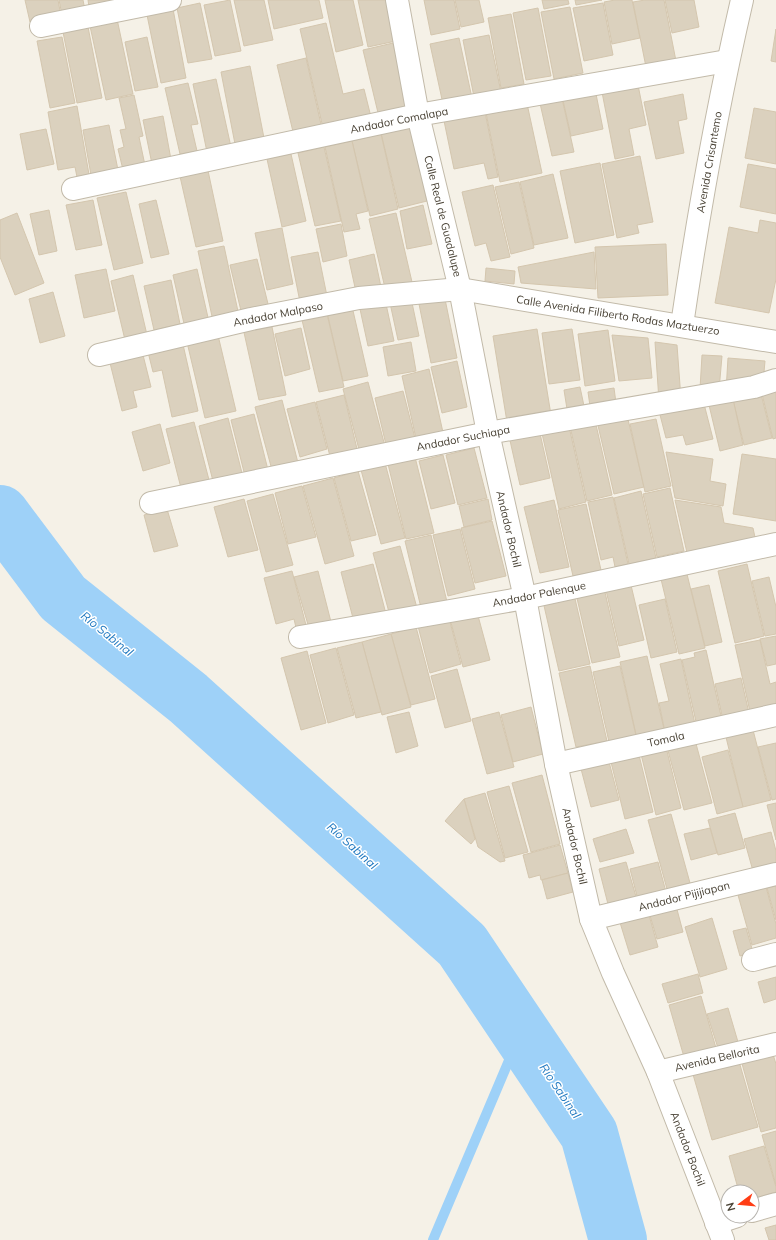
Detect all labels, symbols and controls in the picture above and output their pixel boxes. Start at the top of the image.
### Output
street label: Andador Comalapa [349,104,449,136]
street label: Avenida Crisantemo [693,110,725,214]
street label: Calle Real de Guadalupe [421,154,465,278]
street label: Calle Avenida Filiberto Rodas Maztuerzo [515,292,721,338]
street label: Andador Malpaso [232,298,324,330]
street label: Andador Suchiapa [415,422,511,454]
street label: Andador Bochil [493,489,525,569]
street label: Andador Palenque [491,578,587,610]
water label: Río Sabinal [78,608,137,659]
street label: Tomala [646,728,686,750]
street label: Andador Bochil [559,806,591,886]
water label: Río Sabinal [324,819,381,872]
street label: Andador Pijijiapan [637,878,731,914]
street label: Avenida Bellorita [673,1041,761,1075]
water label: Río Sabinal [537,1060,584,1121]
street label: Andador Bochil [667,1110,709,1188]
north arrow [720,1184,760,1224]
text: N [723,1201,738,1213]

